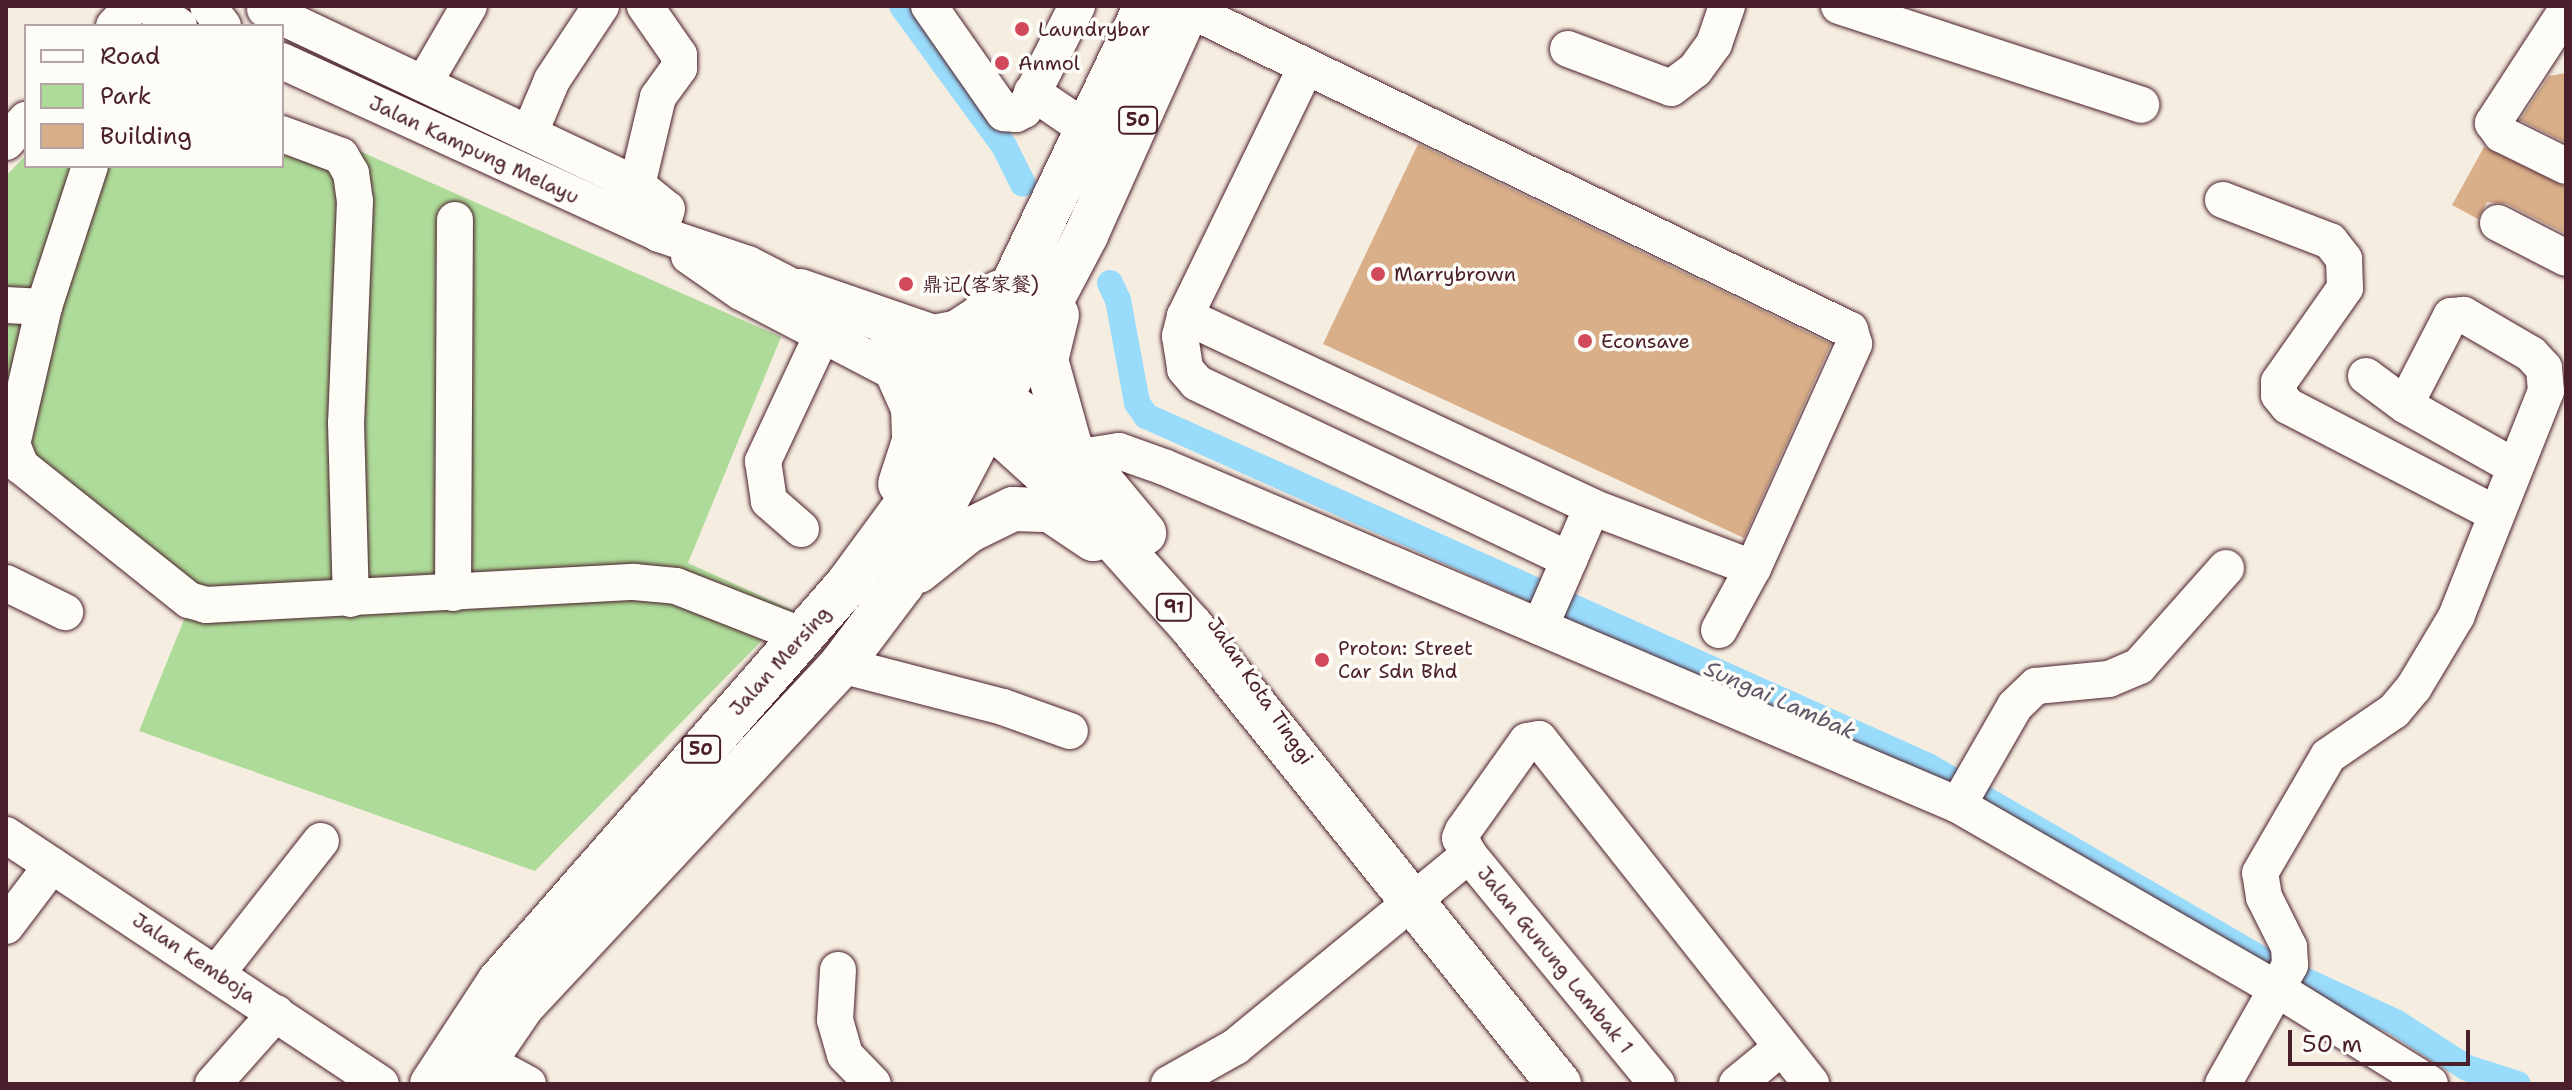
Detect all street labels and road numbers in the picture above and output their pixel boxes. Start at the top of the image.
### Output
street label: Jalan Kampung Melayu [365,91,583,209]
road number: 50 [1118,106,1158,134]
road number: 91 [1154,593,1194,621]
street label: Jalan Mersing [724,601,836,721]
street label: Jalan Kota Tinggi [1202,613,1318,769]
road number: 50 [681,735,721,763]
street label: Jalan Gunung Lambak 1 [1472,862,1638,1058]
street label: Jalan Kemboja [128,908,260,1008]

